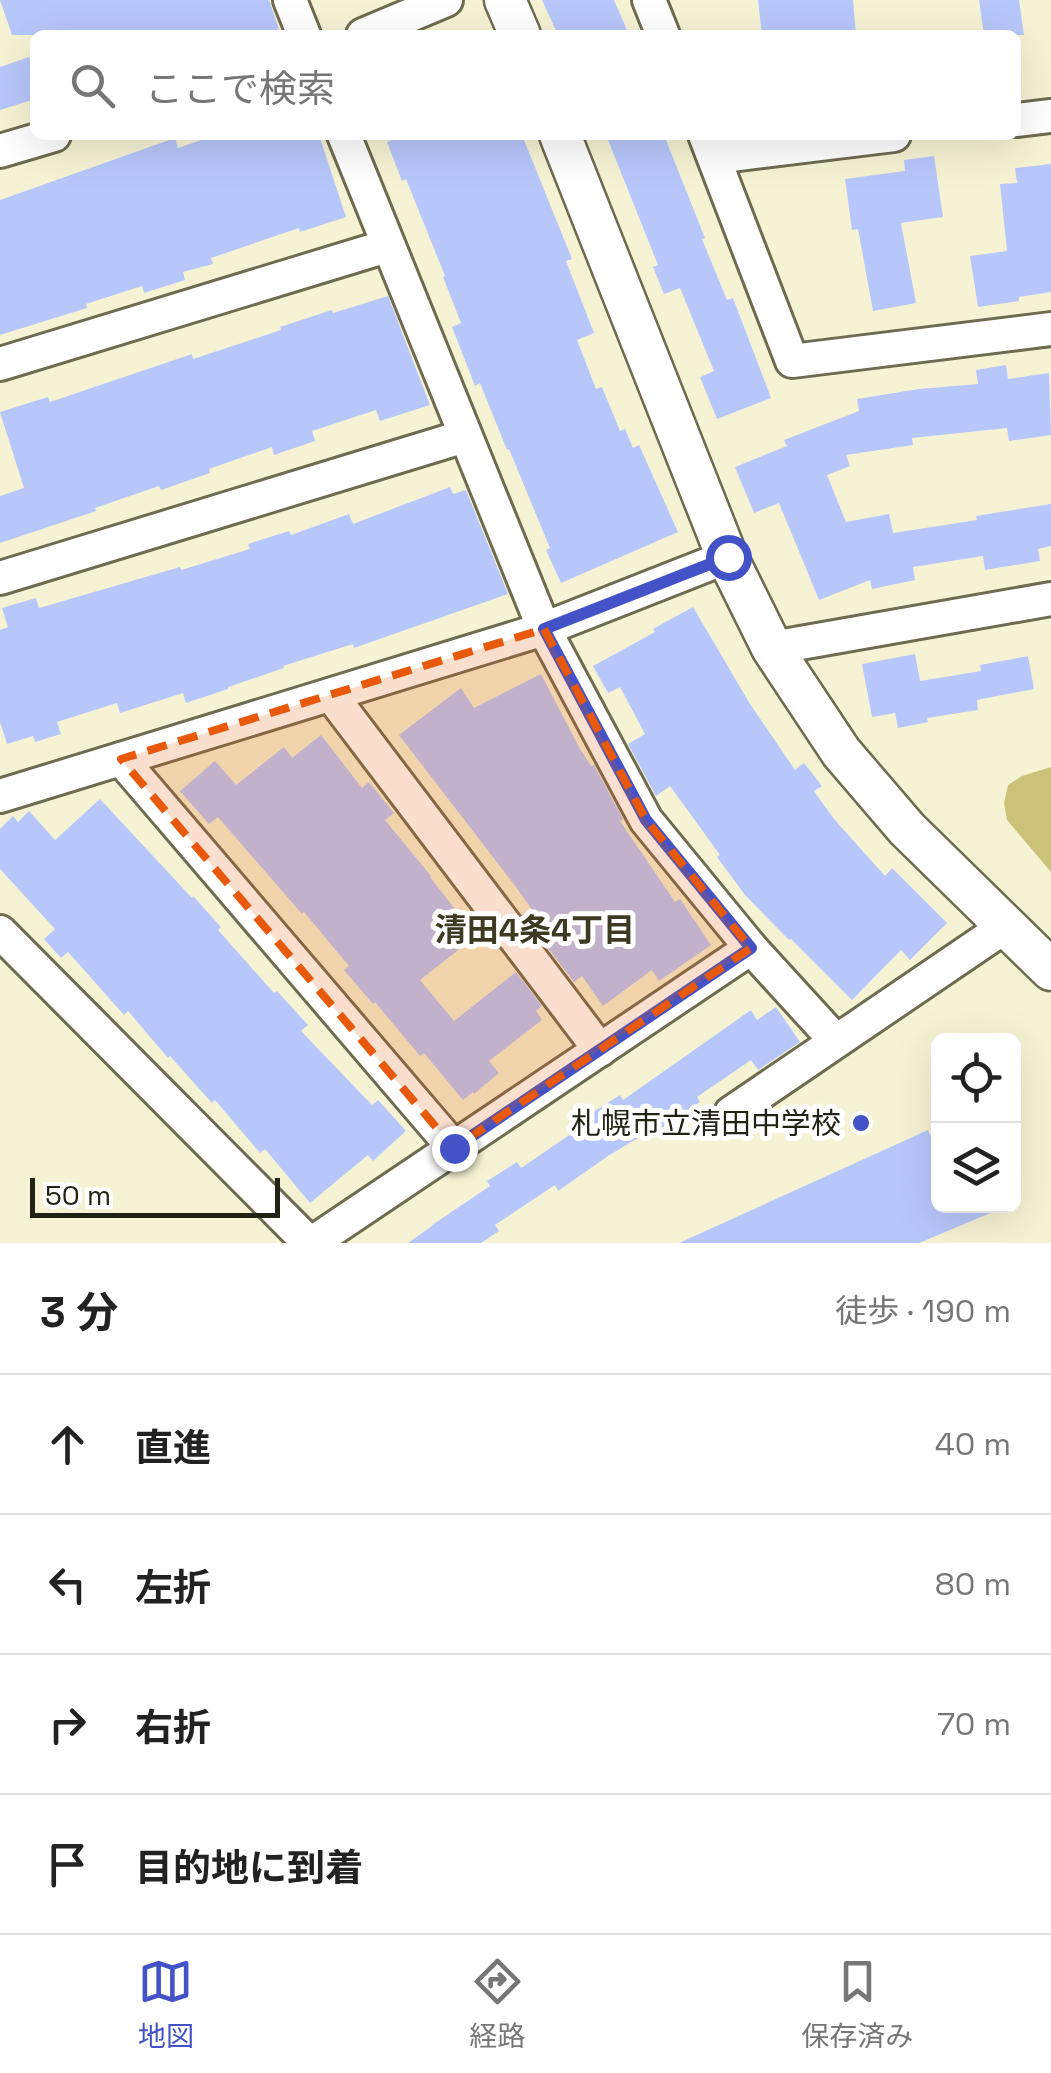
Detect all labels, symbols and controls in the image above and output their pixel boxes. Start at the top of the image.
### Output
search box [30,30,1021,140]
icon: search [65,58,120,113]
text: ここで検索 [145,65,335,113]
route start [706,535,752,581]
district label: 清田4条4丁目 [435,910,635,950]
map controls [931,1033,1021,1213]
button: locate [931,1033,1021,1123]
place label: 札幌市立清田中学校 [571,1104,841,1143]
marker: 札幌市立清田中学校 [850,1112,872,1134]
button: layers [931,1123,1021,1213]
route end [432,1126,478,1172]
scale bar [30,1173,280,1218]
text: 50 m [45,1177,111,1213]
text: 3 分 [40,1286,118,1339]
text: 徒歩 · 190 m [835,1291,1011,1331]
icon: ahead [40,1417,95,1472]
text: 直進 [135,1424,211,1472]
text: 40 m [935,1424,1011,1464]
icon: left [40,1557,95,1612]
text: 左折 [135,1564,211,1612]
text: 80 m [935,1564,1011,1604]
icon: right [40,1697,95,1752]
text: 右折 [135,1704,211,1752]
text: 70 m [937,1704,1011,1744]
icon: arrive [40,1837,95,1892]
text: 目的地に到着 [135,1844,363,1892]
tab: 地図 [138,1954,194,2054]
tab: 経路 [469,1954,525,2054]
tab: 保存済み [801,1954,913,2054]

